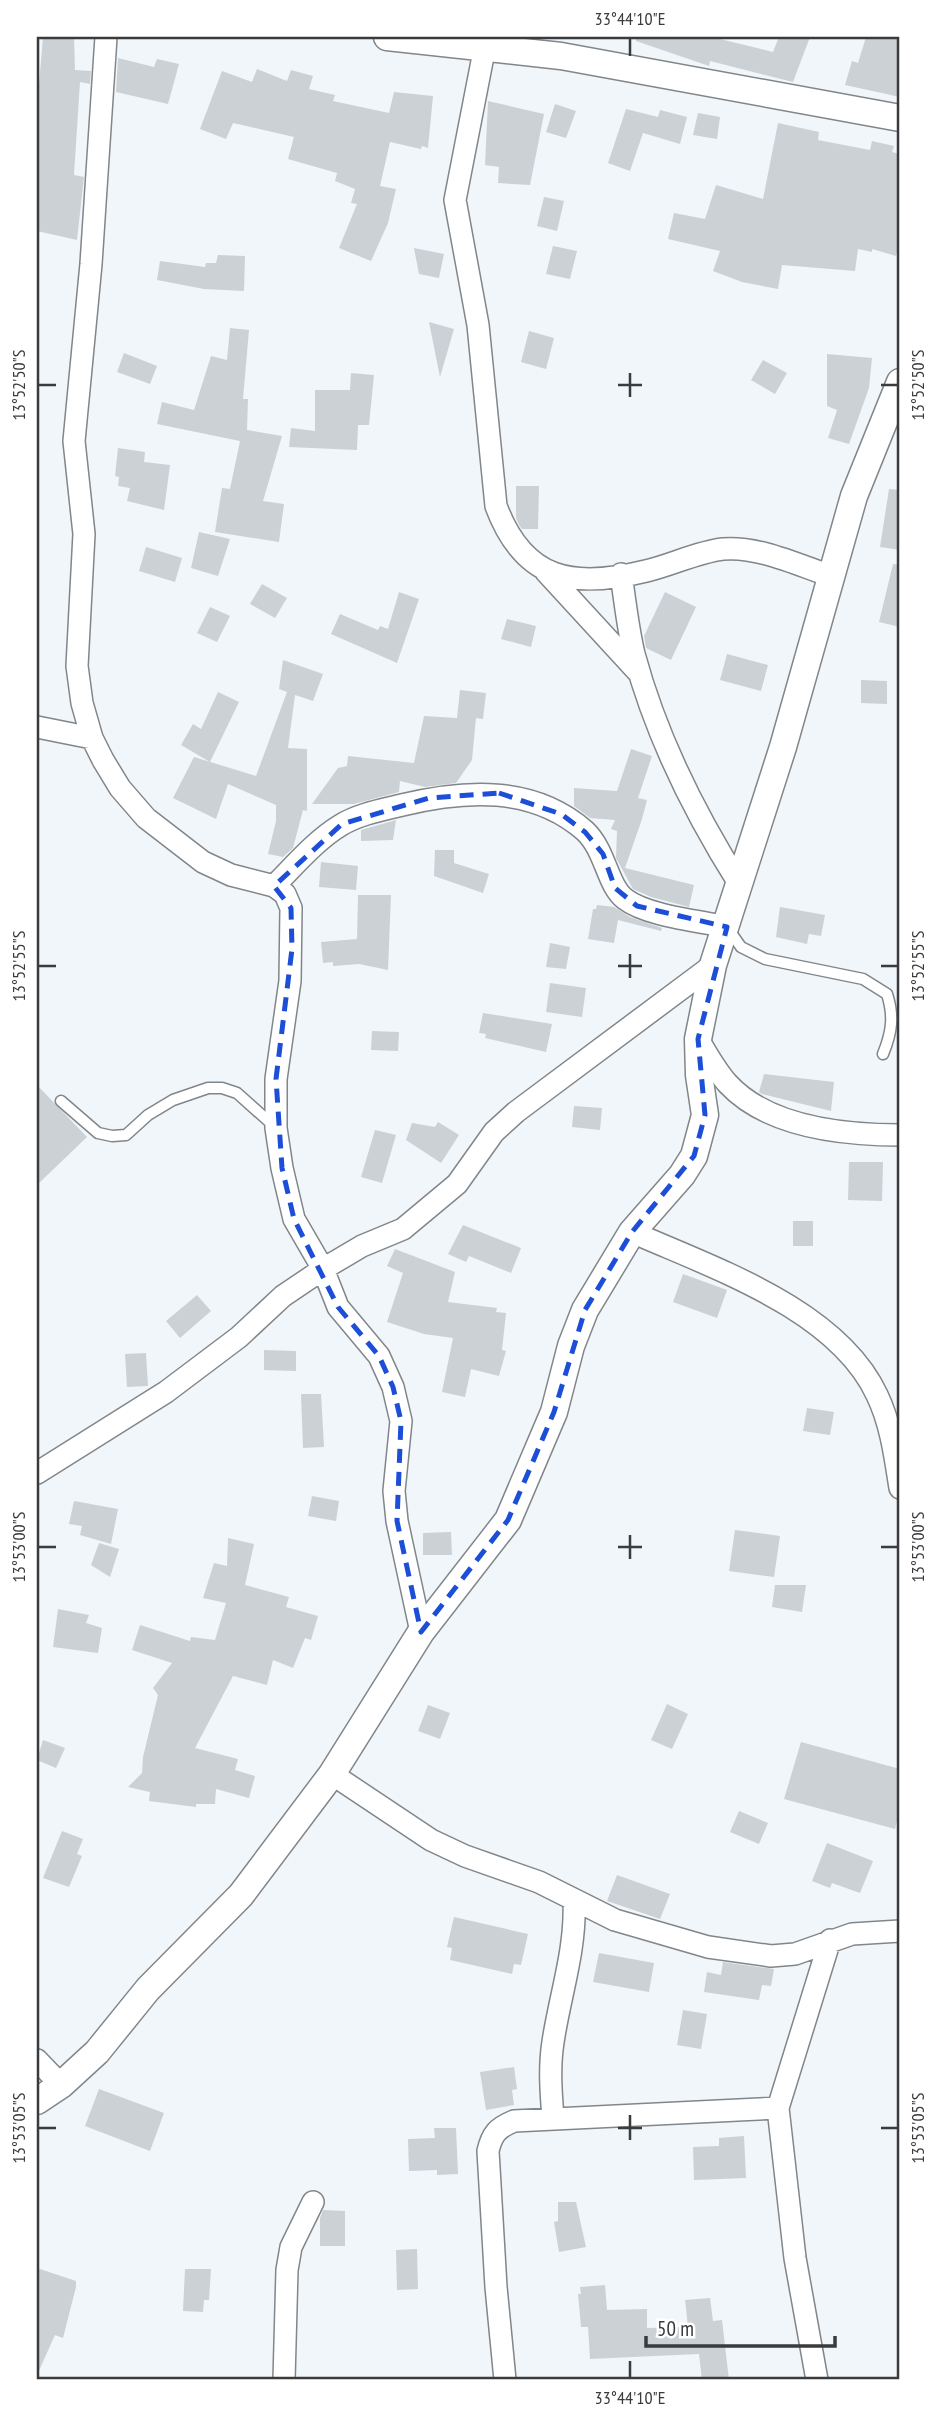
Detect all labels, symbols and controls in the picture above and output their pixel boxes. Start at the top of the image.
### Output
text: 33°44'10"E [595,7,665,30]
text: 13°52'50"S [7,349,30,420]
text: 13°52'50"S [906,349,929,420]
text: 13°52'55"S [7,930,30,1001]
text: 13°52'55"S [906,930,929,1001]
text: 13°53'00"S [7,1511,30,1582]
text: 13°53'00"S [906,1511,929,1582]
text: 13°53'05"S [7,2092,30,2163]
text: 13°53'05"S [906,2092,929,2163]
scale bar [646,2305,836,2349]
text: 50 m [657,2315,694,2342]
text: 33°44'10"E [595,2386,665,2409]

